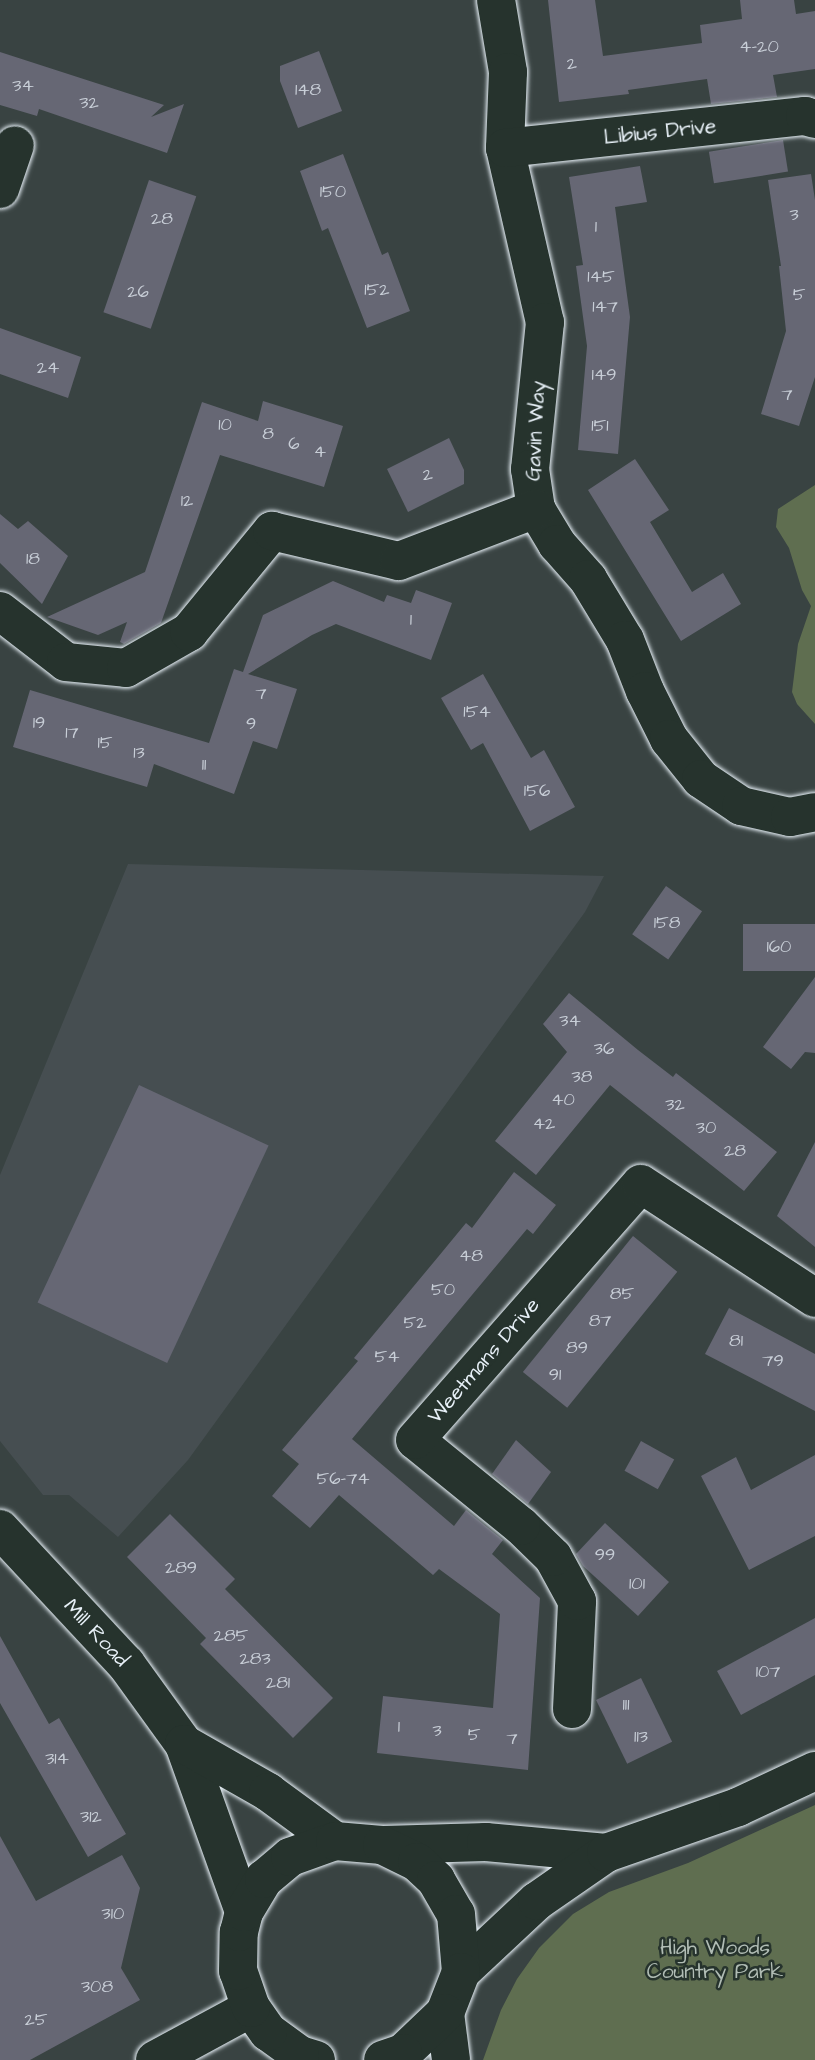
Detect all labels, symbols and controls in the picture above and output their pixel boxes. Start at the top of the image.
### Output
house number: 4-20 [739,36,779,58]
house number: 2 [567,53,577,75]
house number: 34 [12,75,34,97]
house number: 148 [295,79,321,101]
house number: 32 [79,92,99,114]
street label: Libius Drive [603,114,717,150]
house number: 150 [320,181,346,203]
house number: 3 [789,204,799,226]
house number: 28 [151,208,173,230]
house number: 1 [595,216,597,238]
house number: 145 [587,266,615,288]
house number: 152 [364,279,390,301]
house number: 26 [127,281,149,303]
house number: 5 [793,284,805,306]
house number: 147 [592,296,618,318]
house number: 24 [37,357,59,379]
house number: 149 [592,364,616,386]
street label: Gavin Way [521,380,551,482]
house number: 7 [781,384,793,406]
house number: 10 [218,414,232,436]
house number: 151 [591,415,609,437]
house number: 8 [262,423,274,445]
house number: 6 [288,433,300,455]
house number: 4 [314,441,326,463]
house number: 2 [423,464,433,486]
house number: 12 [181,490,193,512]
house number: 18 [26,548,40,570]
house number: 1 [410,609,412,631]
house number: 7 [255,683,267,705]
house number: 154 [463,701,491,723]
house number: 19 [33,712,45,734]
house number: 9 [246,713,256,735]
house number: 17 [65,722,79,744]
house number: 15 [97,732,113,754]
house number: 13 [133,742,145,764]
house number: 11 [202,754,206,776]
house number: 156 [524,780,550,802]
house number: 158 [654,912,680,934]
house number: 160 [767,936,791,958]
house number: 34 [559,1010,581,1032]
house number: 36 [594,1038,614,1060]
house number: 38 [572,1066,592,1088]
house number: 40 [551,1089,575,1111]
house number: 32 [665,1094,685,1116]
house number: 42 [533,1113,555,1135]
house number: 30 [696,1117,716,1139]
house number: 28 [724,1140,746,1162]
house number: 48 [459,1245,483,1267]
house number: 50 [431,1279,455,1301]
house number: 85 [610,1283,634,1305]
street label: Weetmans Drive [423,1293,545,1429]
house number: 87 [589,1310,611,1332]
house number: 52 [403,1312,427,1334]
house number: 81 [729,1330,743,1352]
house number: 89 [566,1337,588,1359]
house number: 54 [375,1346,399,1368]
house number: 79 [762,1350,784,1372]
house number: 91 [549,1364,561,1386]
house number: 56-74 [317,1468,369,1490]
house number: 99 [595,1544,615,1566]
house number: 289 [165,1557,197,1579]
house number: 101 [629,1573,645,1595]
street label: Mill Road [58,1594,134,1672]
house number: 285 [214,1625,248,1647]
house number: 283 [239,1648,271,1670]
house number: 107 [756,1661,780,1683]
house number: 281 [266,1672,290,1694]
house number: 111 [623,1694,629,1716]
house number: 1 [398,1716,400,1738]
house number: 3 [432,1720,442,1742]
house number: 5 [468,1724,480,1746]
house number: 113 [634,1726,648,1748]
house number: 7 [506,1728,518,1750]
house number: 314 [45,1748,69,1770]
house number: 312 [80,1806,102,1828]
house number: 310 [102,1903,124,1925]
park label: High Woods Country Park [647,1935,783,1985]
house number: 308 [81,1976,113,1998]
house number: 25 [24,2009,48,2031]

